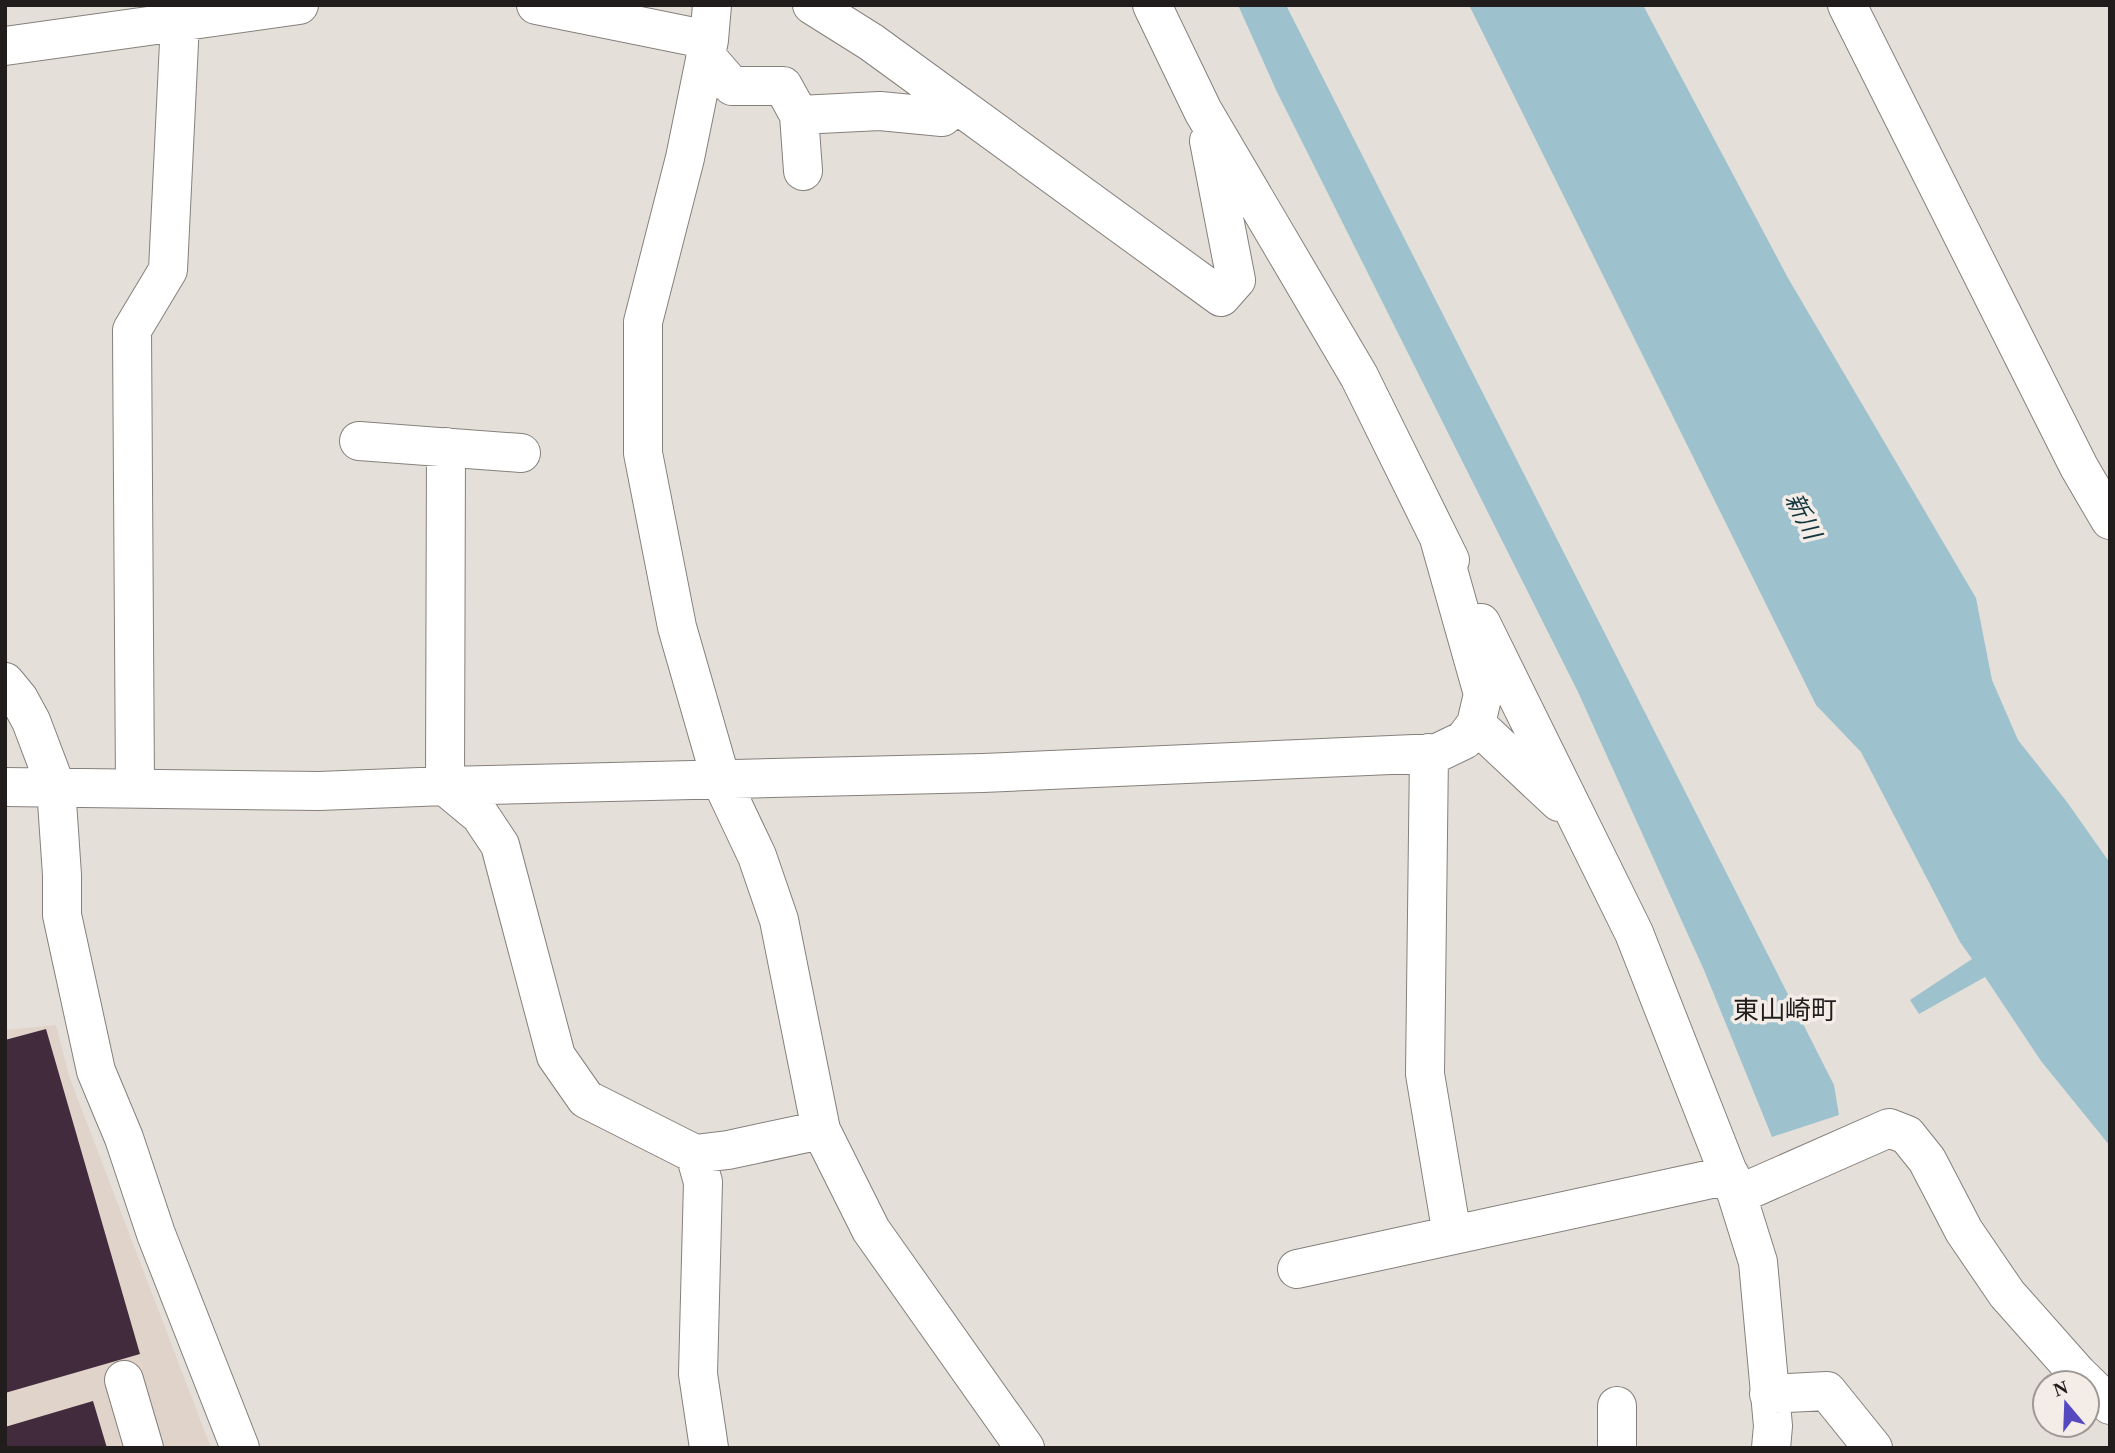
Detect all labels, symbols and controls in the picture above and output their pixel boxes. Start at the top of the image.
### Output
water label: 新川 [1781,489,1827,546]
district label: 東山崎町 [1733,996,1837,1025]
north arrow [2031,1369,2101,1439]
text: N [2051,1376,2071,1401]

